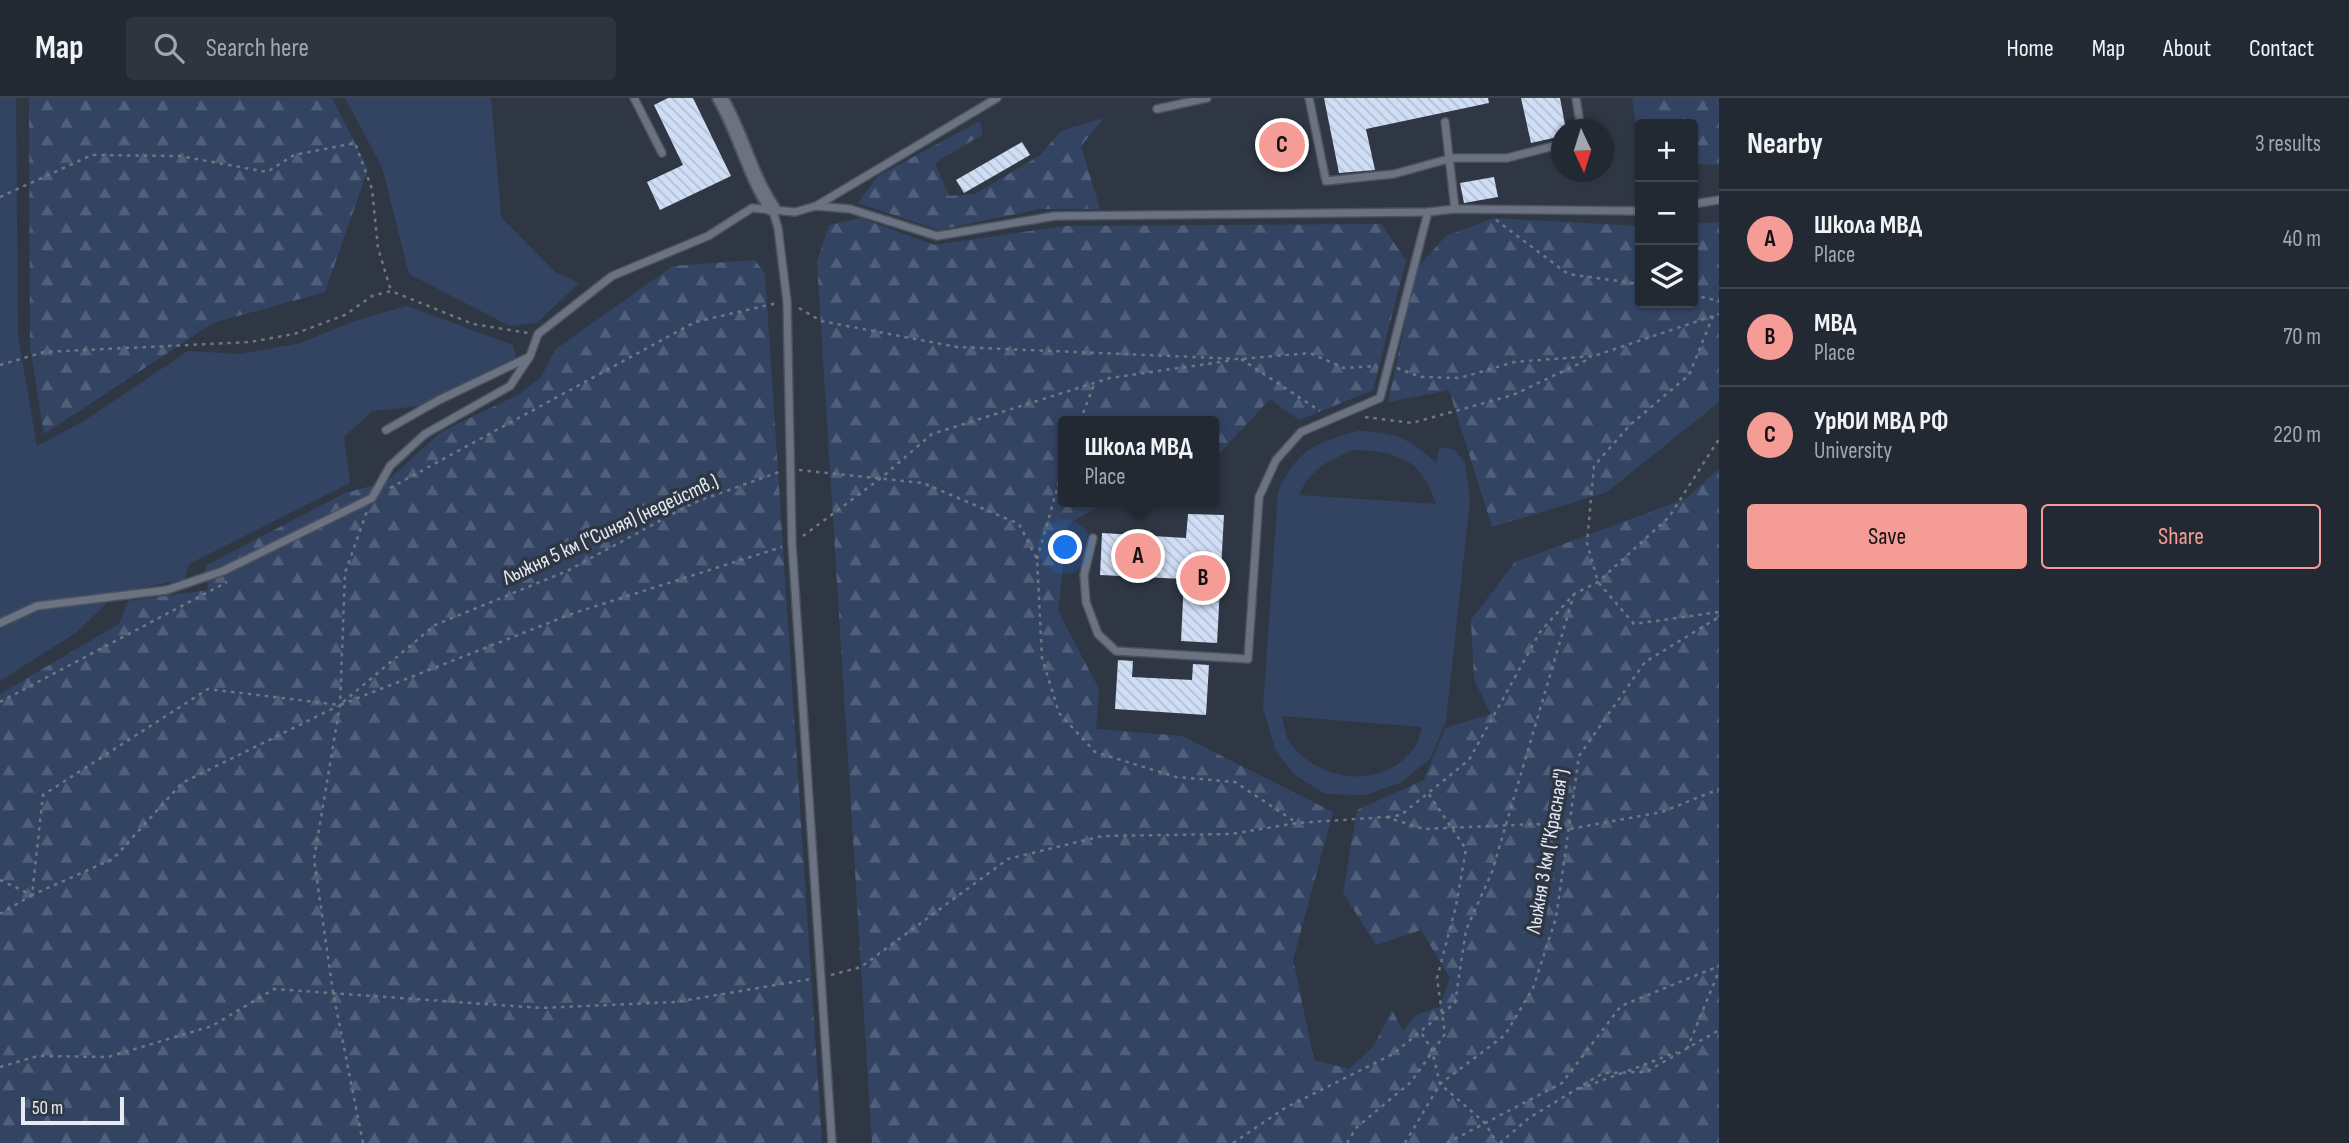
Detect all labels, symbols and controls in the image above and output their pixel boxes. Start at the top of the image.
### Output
search box [126,17,616,80]
text: Map [35,28,84,68]
icon: search [150,29,188,67]
text: Search here [206,33,309,64]
text: Home [2006,34,2054,63]
text: Map [2092,34,2125,63]
text: About [2163,34,2211,63]
text: Contact [2249,34,2314,63]
pin: C [1259,119,1305,171]
north arrow [1551,119,1614,182]
map controls [1635,119,1698,308]
button: + [1635,119,1698,182]
text: Nearby [1747,126,1823,162]
text: 3 results [2255,130,2321,158]
button: − [1635,182,1698,245]
text: Школа МВД [1814,210,1922,241]
text: A [1765,225,1775,253]
text: 40 m [2283,225,2321,253]
text: Place [1814,241,1855,269]
button: layers [1635,245,1698,308]
text: МВД [1814,308,1856,339]
text: B [1765,323,1775,351]
text: 70 m [2283,323,2321,351]
text: Place [1814,339,1855,367]
text: УрЮИ МВД РФ [1814,406,1948,437]
popup [1058,416,1219,507]
text: C [1764,421,1776,449]
text: 220 m [2273,421,2321,449]
text: Школа МВД [1084,432,1193,463]
text: University [1814,437,1892,465]
text: Place [1084,463,1126,491]
street label: Лыжня 5 км ("Синяя) (недейств.) [497,468,722,591]
button: Save [1747,504,2027,569]
button: Share [2041,504,2321,569]
your location [1048,530,1082,564]
pin: A [1115,530,1161,582]
pin: B [1180,552,1226,604]
street label: Лыжня 3 км ("Красная") [1521,767,1574,936]
scale bar [21,1094,124,1126]
text: 50 m [32,1097,63,1120]

